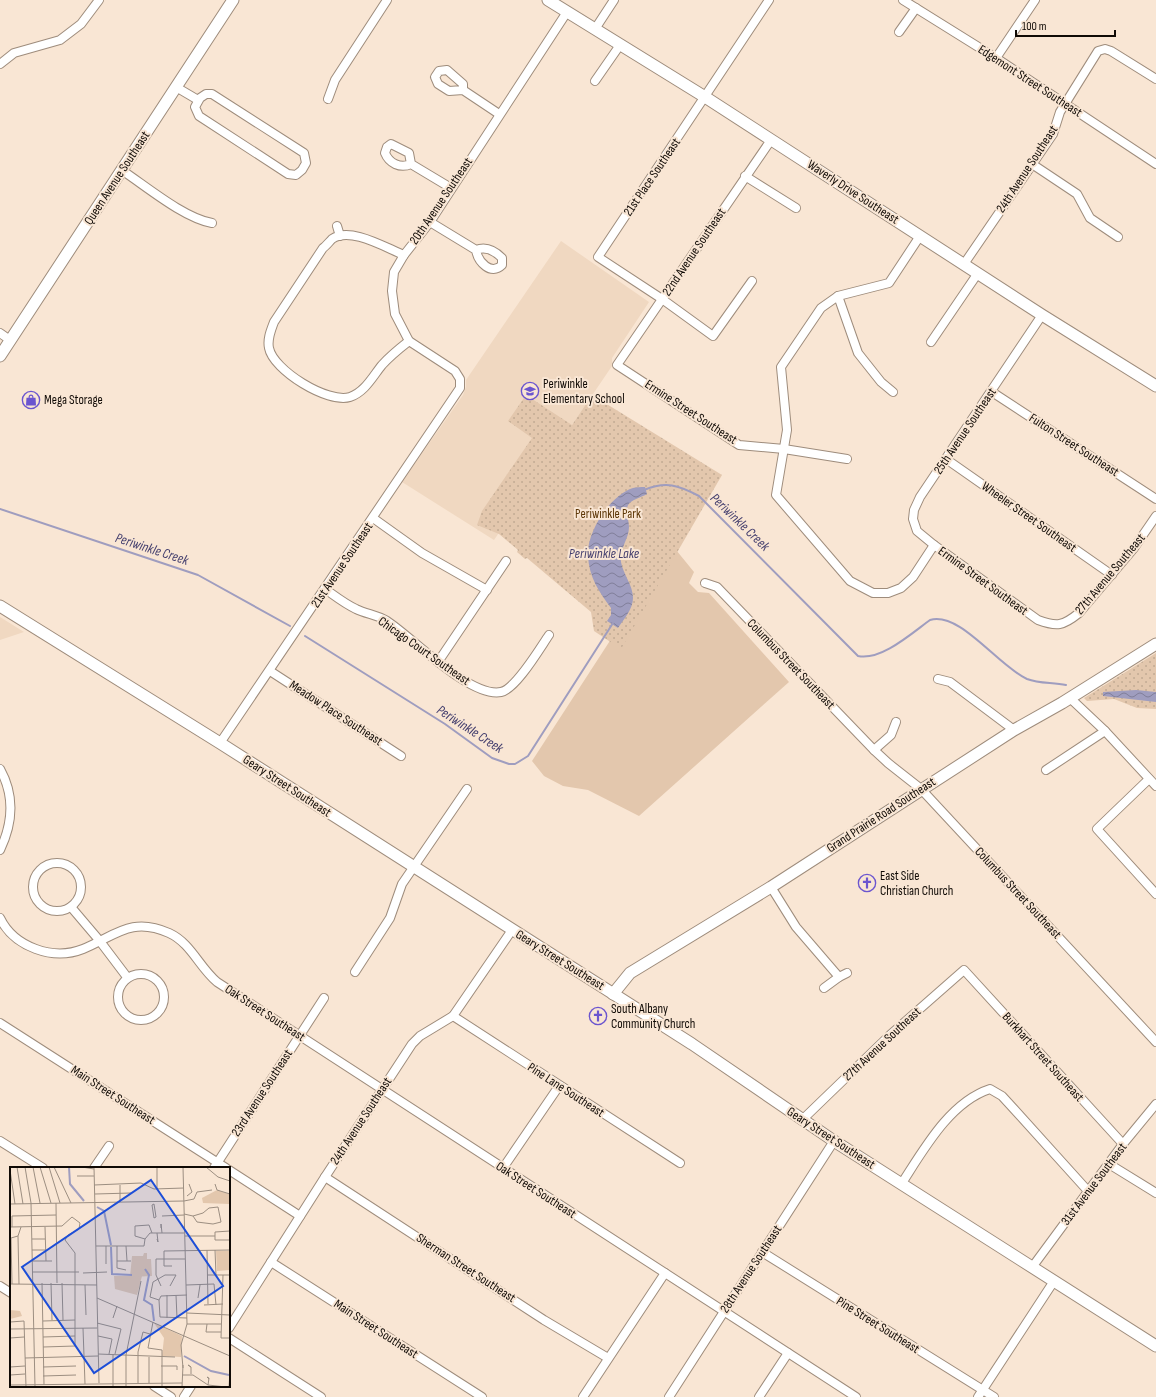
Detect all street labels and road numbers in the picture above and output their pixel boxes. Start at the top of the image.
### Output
street label: Edgemont Street Southeast [975,41,1085,121]
street label: 24th Avenue Southeast [993,122,1061,216]
street label: Queen Avenue Southeast [81,128,153,228]
street label: 21st Place Southeast [620,135,684,219]
street label: 20th Avenue Southeast [406,154,476,248]
street label: Waverly Drive Southeast [804,156,902,228]
street label: 22nd Avenue Southeast [659,205,729,299]
street label: Ermine Street Southeast [642,376,740,448]
street label: 25th Avenue Southeast [930,385,1000,477]
street label: Fulton Street Southeast [1026,410,1122,480]
street label: Wheeler Street Southeast [978,478,1080,556]
street label: 21st Avenue Southeast [308,519,376,611]
street label: 27th Avenue Southeast [1071,530,1149,618]
street label: Ermine Street Southeast [935,543,1031,619]
street label: Chicago Court Southeast [375,613,473,689]
street label: Columbus Street Southeast [744,615,838,713]
street label: Meadow Place Southeast [286,677,386,749]
street label: Geary Street Southeast [240,752,334,820]
street label: Grand Prairie Road Southeast [824,774,938,856]
street label: Columbus Street Southeast [971,844,1065,942]
street label: Geary Street Southeast [513,926,607,994]
street label: Oak Street Southeast [222,981,308,1045]
street label: 27th Avenue Southeast [840,1004,924,1084]
street label: Burkhart Street Southeast [999,1009,1087,1105]
street label: 23rd Avenue Southeast [228,1046,296,1139]
street label: Pine Lane Southeast [525,1059,607,1121]
street label: Main Street Southeast [68,1062,158,1128]
street label: 24th Avenue Southeast [327,1074,395,1168]
street label: Geary Street Southeast [784,1104,878,1172]
street label: 31st Avenue Southeast [1058,1139,1130,1228]
street label: Oak Street Southeast [493,1158,579,1222]
street label: 28th Avenue Southeast [717,1222,785,1316]
street label: Sherman Street Southeast [413,1230,519,1306]
street label: Pine Street Southeast [833,1293,923,1357]
street label: Main Street Southeast [331,1296,421,1362]

